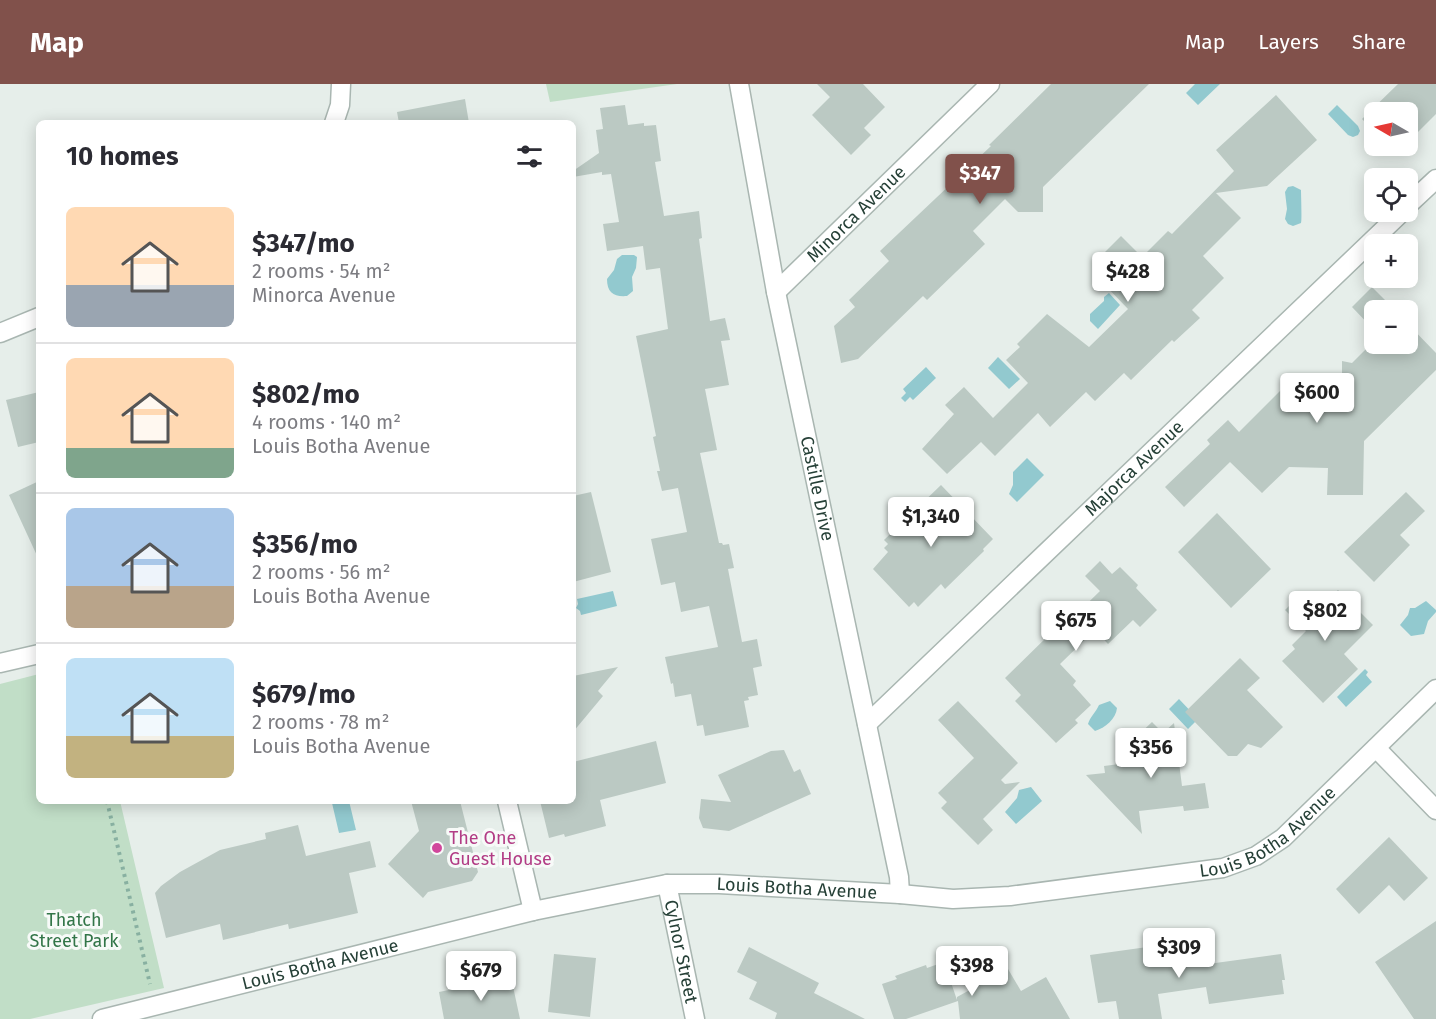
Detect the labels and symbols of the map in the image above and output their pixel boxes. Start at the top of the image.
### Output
north arrow [1364,102,1418,156]
pin: $347 [944,154,1016,205]
street label: Minorca Avenue [802,161,910,267]
pin: $428 [1092,252,1164,303]
pin: $600 [1281,373,1353,424]
street label: Majorca Avenue [1080,416,1188,521]
street label: Castille Drive [796,434,839,543]
pin: $1,340 [882,497,980,548]
pin: $802 [1289,591,1361,642]
pin: $675 [1040,601,1112,652]
pin: $356 [1115,728,1187,779]
street label: Louis Botha Avenue [1198,782,1340,882]
place label: The One Guest House [449,827,552,870]
marker: The One Guest House [430,841,444,855]
street label: Louis Botha Avenue [716,873,878,904]
street label: Cylnor Street [660,898,703,1006]
park label: Thatch Street Park [29,909,119,952]
pin: $309 [1143,928,1215,979]
street label: Louis Botha Avenue [240,934,401,995]
pin: $398 [936,946,1008,997]
pin: $679 [445,951,517,1002]

